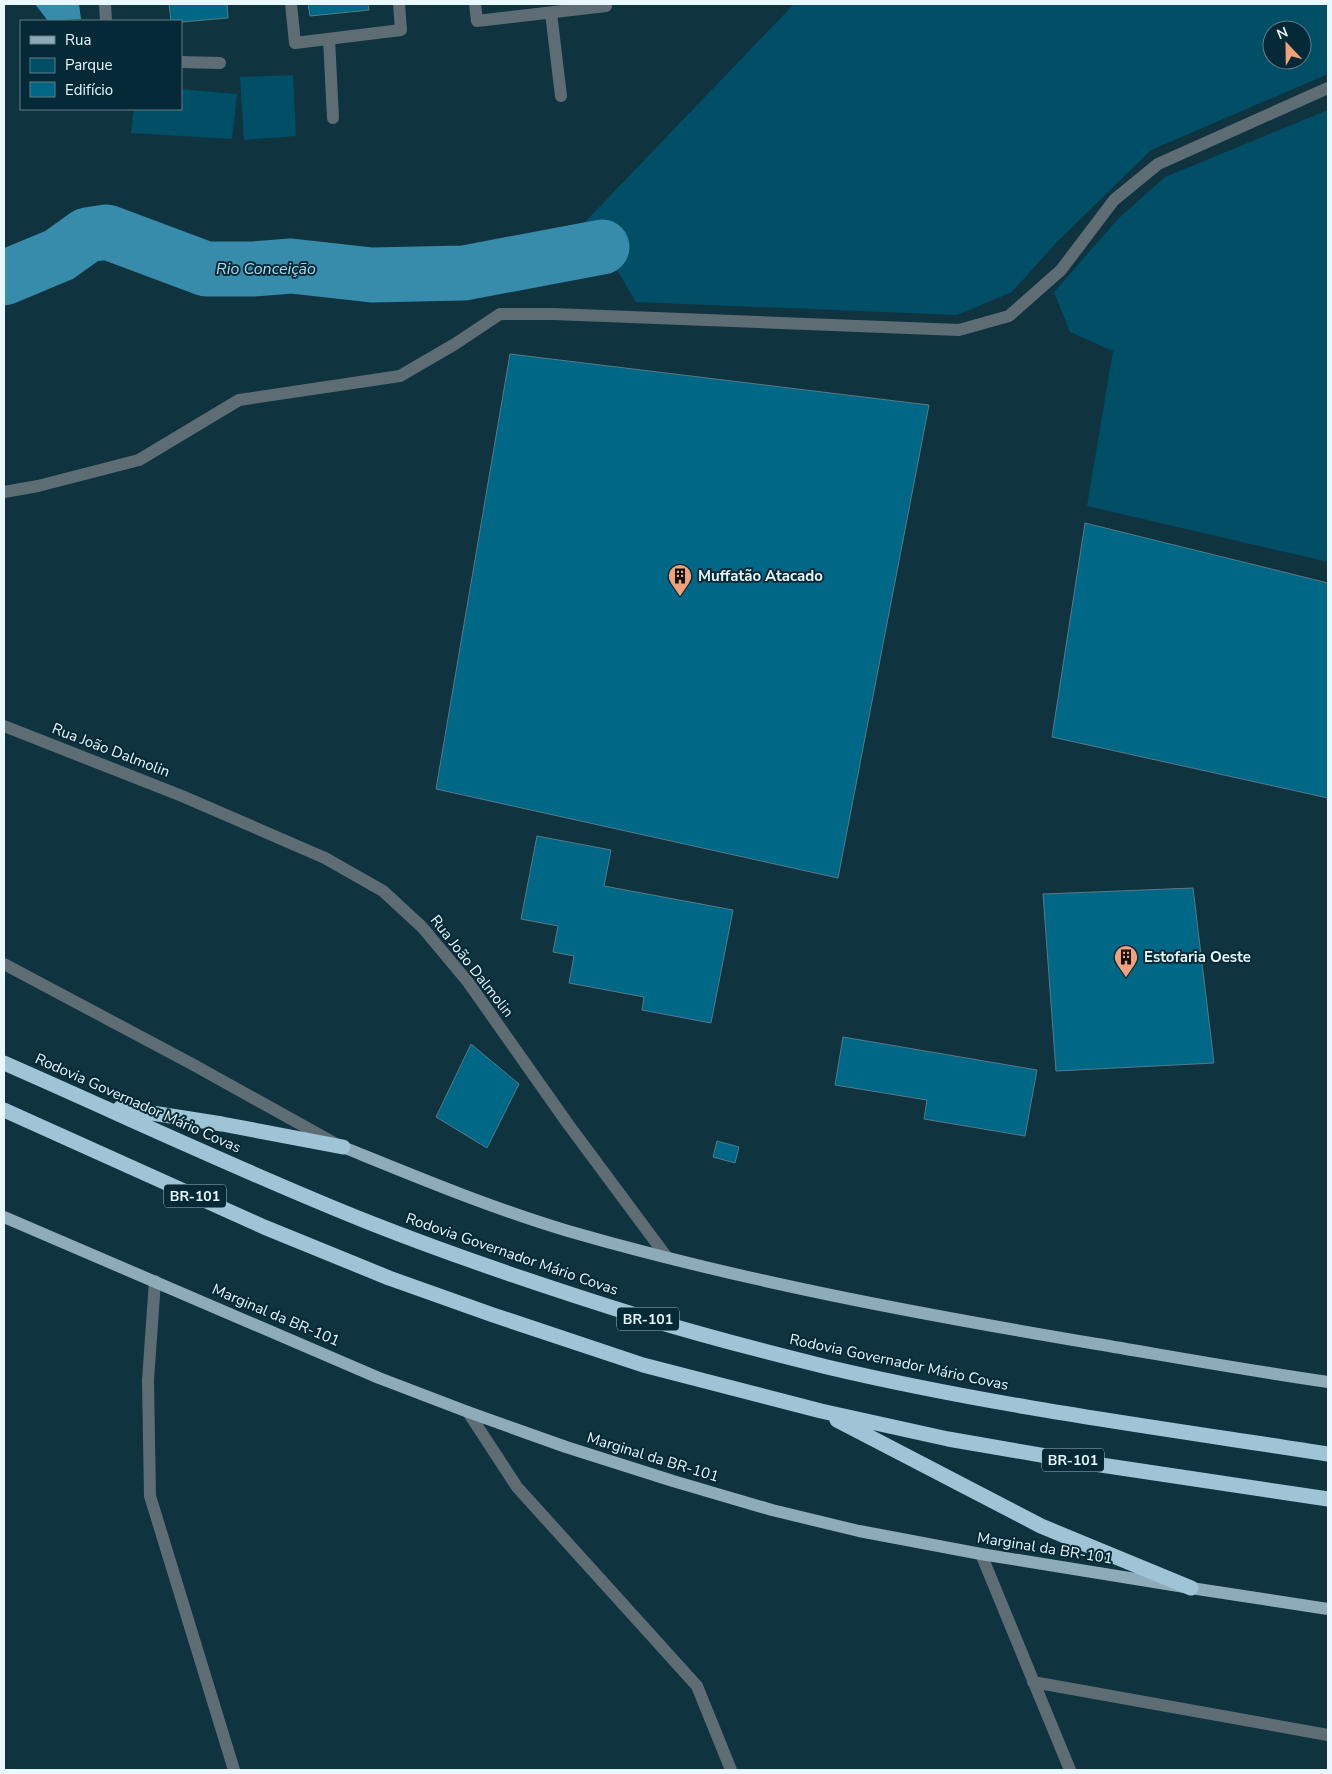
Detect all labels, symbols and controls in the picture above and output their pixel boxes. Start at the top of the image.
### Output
legend [20,20,182,110]
north arrow [1262,20,1312,70]
text: N [1274,23,1291,44]
text: Rua [65,30,91,50]
text: Parque [65,55,113,75]
text: Edifício [65,80,113,100]
water label: Rio Conceição [216,258,316,280]
building icon: Muffatão Atacado [667,563,693,597]
place label: Muffatão Atacado [698,566,823,586]
street label: Rua João Dalmolin [49,718,173,782]
street label: Rua João Dalmolin [426,911,518,1021]
building icon: Estofaria Oeste [1113,944,1139,978]
place label: Estofaria Oeste [1144,947,1251,967]
street label: Rodovia Governador Mário Covas [32,1048,244,1158]
road number: BR-101 [164,1184,226,1208]
street label: Rodovia Governador Mário Covas [403,1208,621,1300]
street label: Marginal da BR-101 [209,1279,343,1351]
road number: BR-101 [617,1308,679,1330]
street label: Rodovia Governador Mário Covas [788,1329,1010,1395]
street label: Marginal da BR-101 [585,1427,721,1487]
road number: BR-101 [1042,1448,1104,1472]
street label: Marginal da BR-101 [976,1527,1114,1569]

